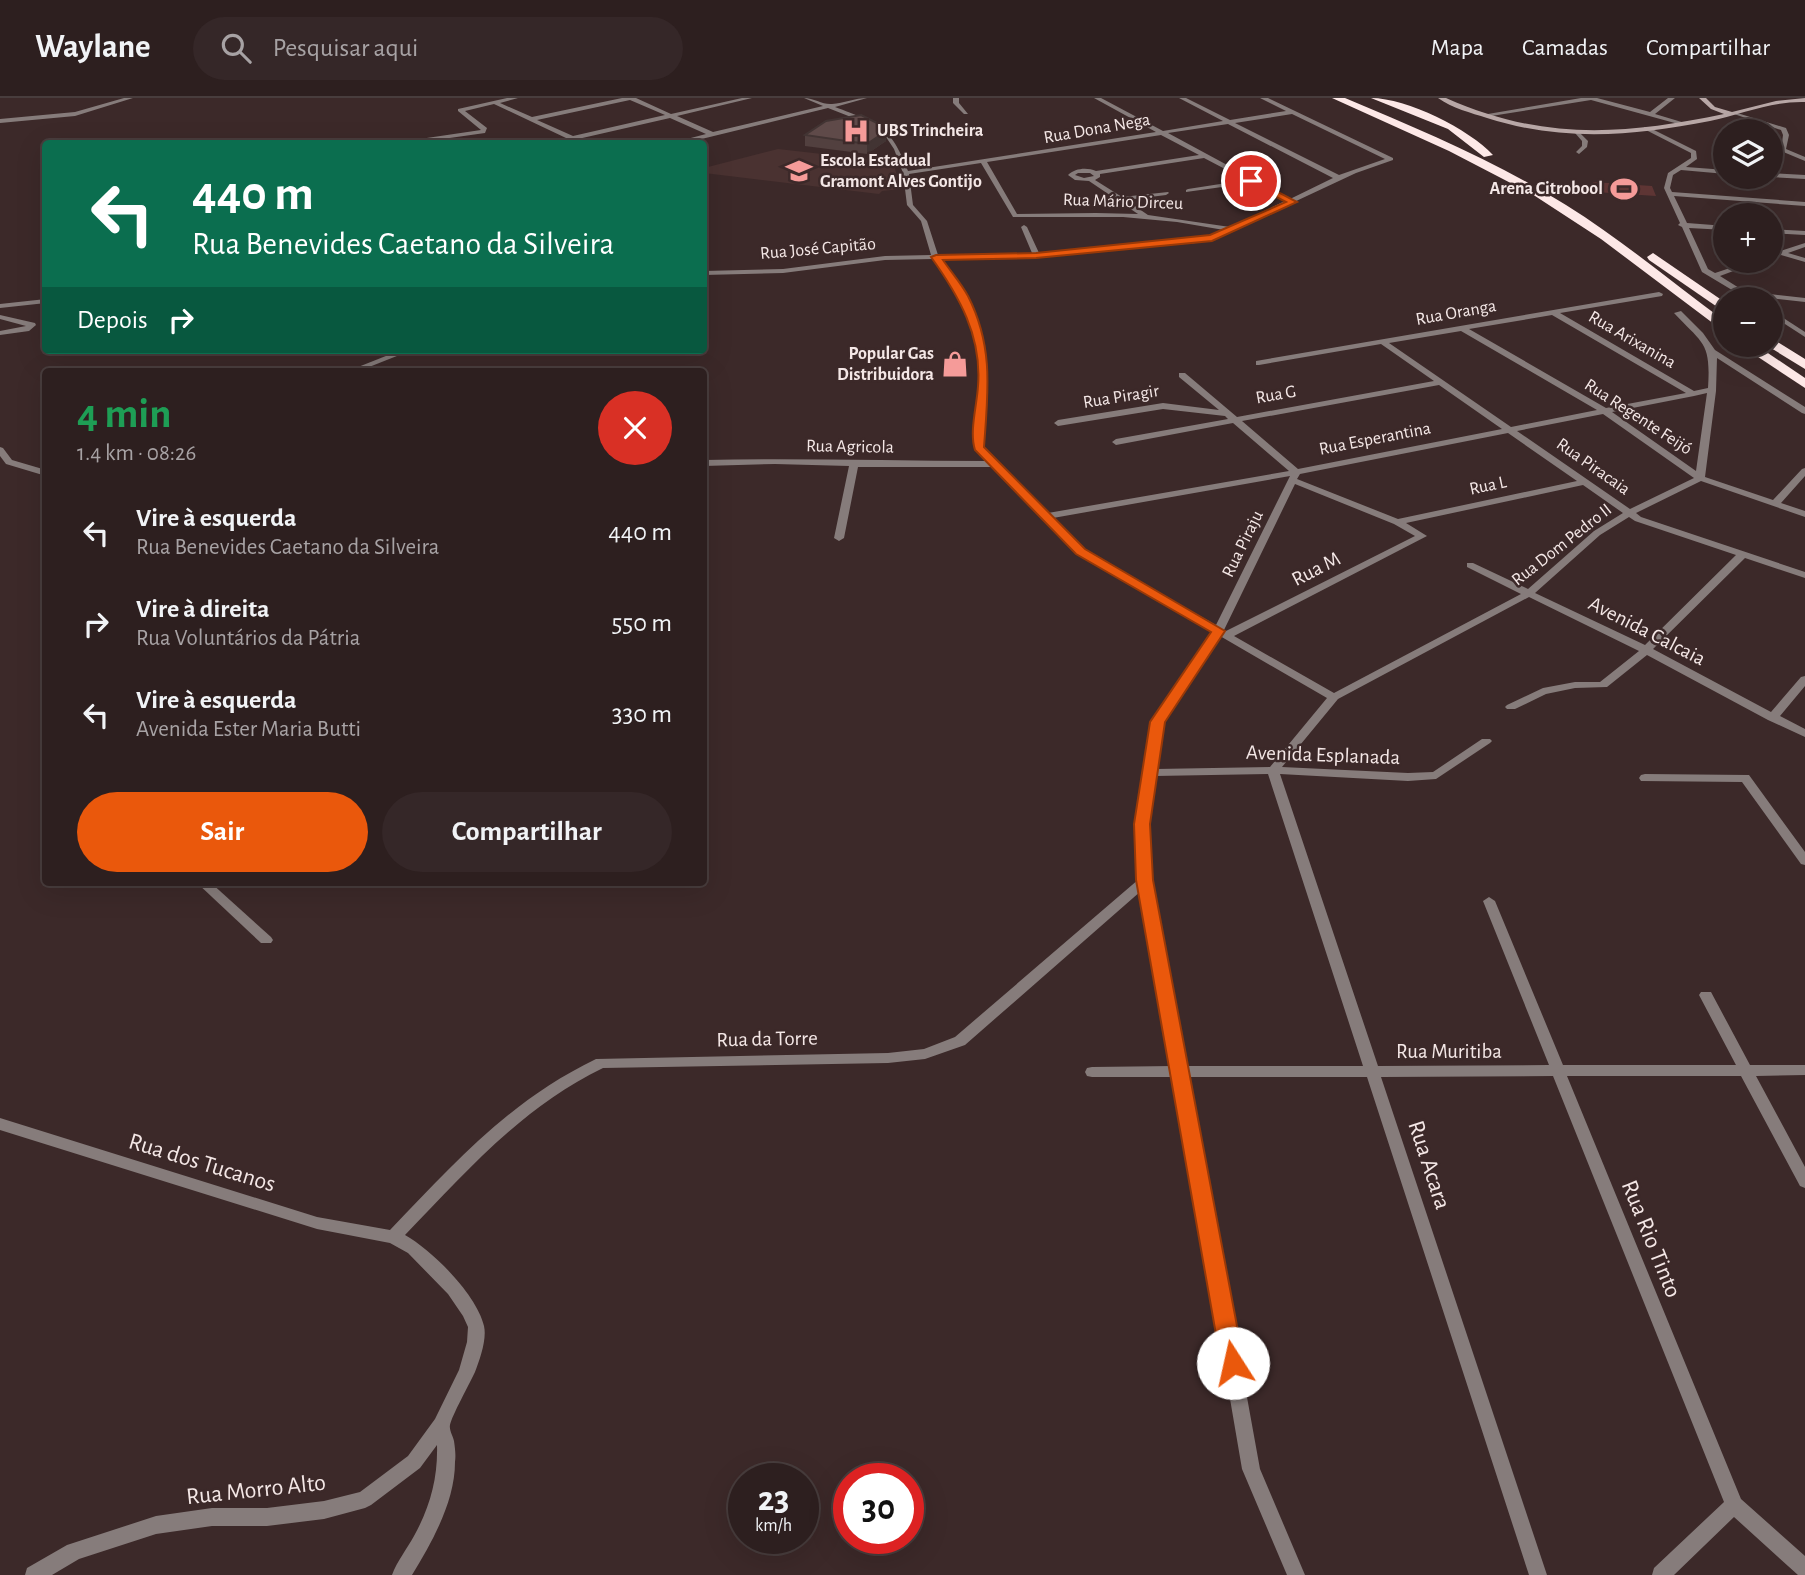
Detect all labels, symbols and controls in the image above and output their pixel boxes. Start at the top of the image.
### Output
search box [193,17,683,80]
icon: search [217,29,255,67]
text: Waylane [35,31,151,64]
text: Pesquisar aqui [273,35,418,61]
text: Mapa [1431,36,1484,60]
text: Camadas [1522,36,1608,60]
text: Compartilhar [1646,36,1770,60]
street label: Rua Dona Nega [1042,111,1152,147]
hospital icon: UBS Trincheira [841,116,871,146]
map controls [1713,119,1783,357]
button: layers [1713,119,1783,189]
place label: UBS Trincheira [877,122,984,140]
pin [1221,151,1281,211]
place label: Escola Estadual Gramont Alves Gontijo [820,152,982,191]
school or university icon: Escola Estadual Gramont Alves Gontijo [784,156,814,186]
icon: arrive [1232,162,1270,200]
icon: left [77,168,168,259]
text: 440 m [192,170,314,219]
sports icon: Arena Citrobool [1609,174,1639,204]
place label: Arena Citrobool [1489,180,1603,198]
street label: Rua Mário Dirceu [1063,191,1183,213]
button: + [1713,203,1783,273]
text: Rua Benevides Caetano da Silveira [192,228,614,260]
street label: Rua José Capitão [759,235,877,263]
button: − [1713,287,1783,357]
street label: Rua Oranga [1414,297,1498,329]
icon: right [162,301,200,339]
text: Depois [77,307,148,333]
street label: Rua Arixanina [1585,308,1679,372]
place label: Popular Gas Distribuidora [837,345,934,384]
shop icon: Popular Gas Distribuidora [940,349,970,379]
street label: Rua Regente Feijó [1581,376,1695,458]
street label: Rua Piragir [1082,382,1160,412]
street label: Rua G [1254,383,1298,407]
button: close [598,391,672,465]
text: 4 min [77,393,172,435]
street label: Rua Esperantina [1317,419,1433,459]
street label: Rua Piracaia [1553,435,1633,499]
street label: Rua Agricola [806,437,894,457]
text: 1.4 km · 08:26 [77,442,196,465]
street label: Rua L [1468,473,1509,499]
street label: Rua Dom Pedro II [1509,501,1615,589]
text: Vire à esquerda [136,505,297,531]
street label: Rua Piraju [1219,508,1267,580]
icon: left [77,514,115,552]
text: 440 m [608,519,672,545]
text: Rua Benevides Caetano da Silveira [136,536,439,559]
street label: Rua M [1288,548,1344,590]
street label: Avenida Calcaia [1585,593,1709,670]
text: Vire à direita [136,596,270,622]
icon: right [77,605,115,643]
text: 550 m [611,610,672,636]
text: Rua Voluntários da Pátria [136,627,360,650]
text: Vire à esquerda [136,687,297,713]
icon: left [77,696,115,734]
text: 330 m [612,701,672,727]
text: Avenida Ester Maria Butti [136,718,361,741]
street label: Avenida Esplanada [1246,742,1401,768]
button: Sair [77,792,368,872]
button: Compartilhar [382,792,672,872]
street label: Rua da Torre [716,1028,818,1050]
street label: Rua Muritiba [1396,1041,1502,1062]
street label: Rua Acara [1403,1118,1455,1212]
street label: Rua dos Tucanos [126,1129,278,1197]
street label: Rua Rio Tinto [1617,1177,1685,1301]
position arrow [1196,1326,1270,1400]
speed limit sign: 30 [833,1463,924,1554]
street label: Rua Morro Alto [185,1471,327,1509]
text: 23 [758,1482,789,1517]
text: km/h [755,1517,792,1535]

